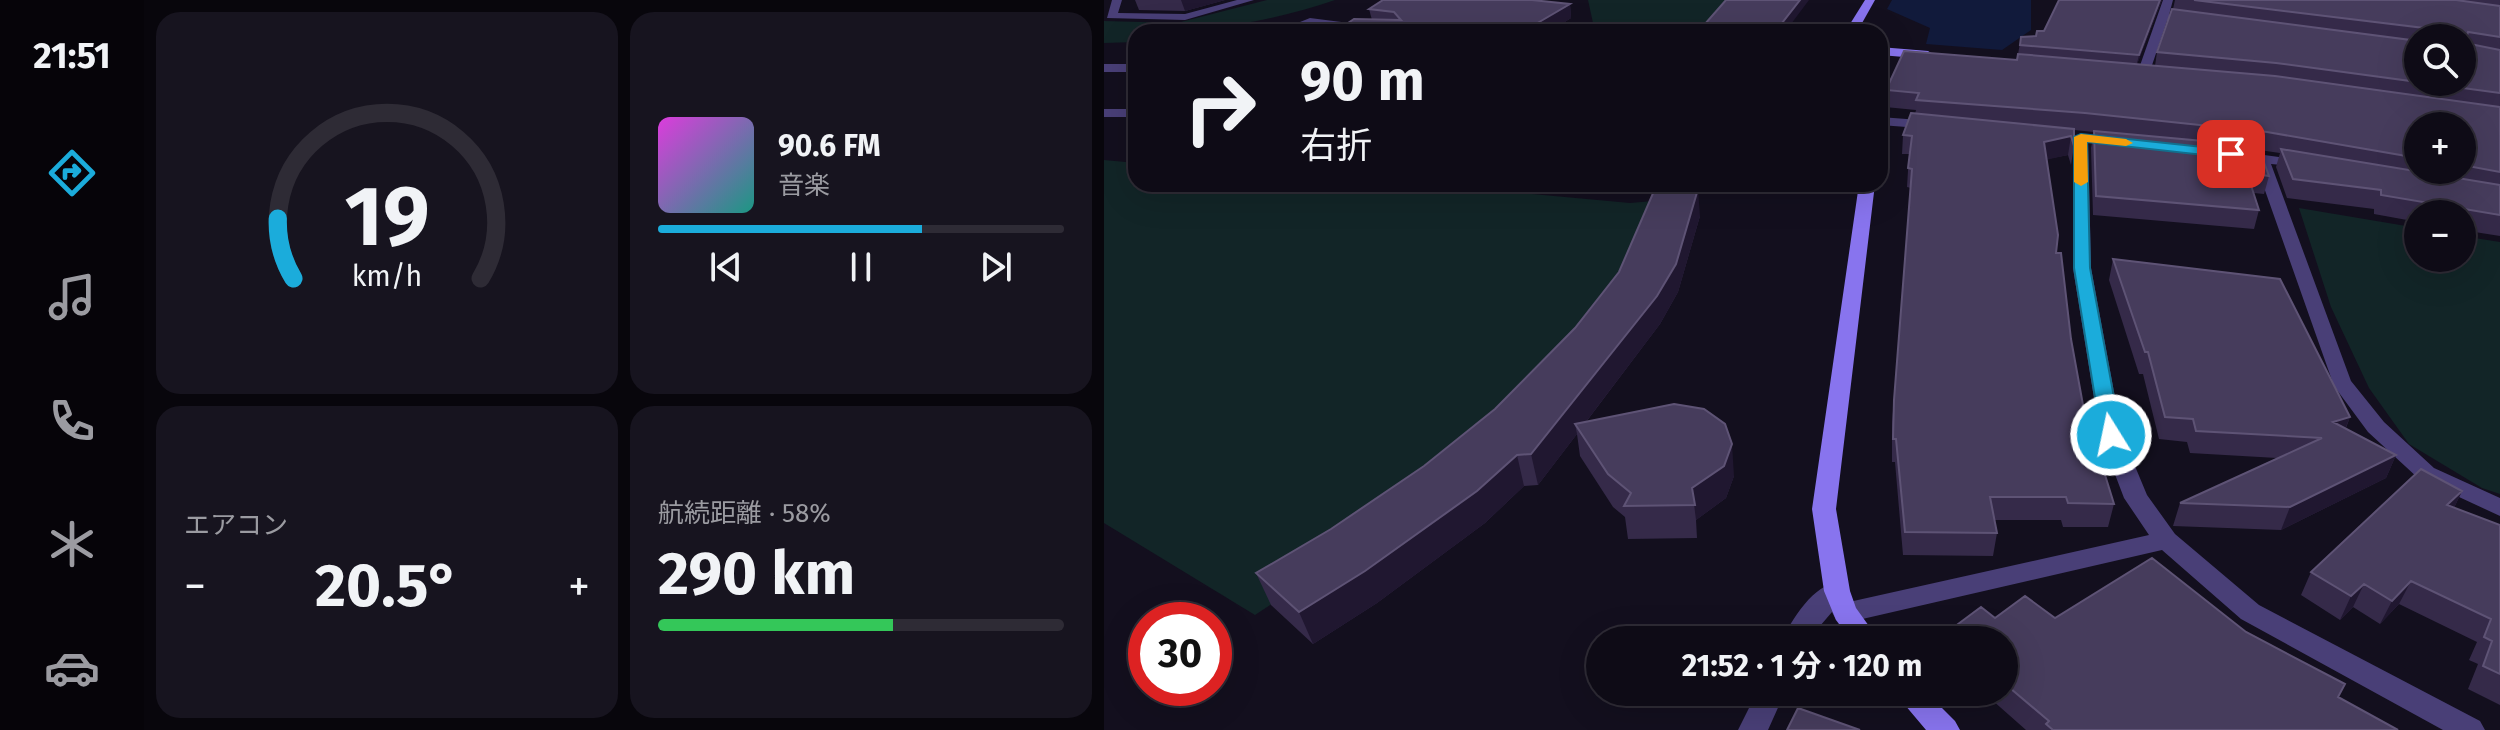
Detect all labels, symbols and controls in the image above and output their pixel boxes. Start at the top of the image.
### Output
map controls [2404,24,2476,272]
button: search [2404,24,2476,96]
text: 21:51 [33,34,111,78]
text: 90 m [1300,48,1425,115]
icon: right [1168,56,1272,160]
button: + [2404,112,2476,184]
pin [2197,120,2265,188]
text: 右折 [1300,124,1372,168]
text: 90.6 FM [778,128,881,164]
icon: arrive [2209,132,2253,176]
icon: directions [44,145,100,201]
text: 19 [344,166,430,266]
text: 音楽 [778,170,830,201]
button: − [2404,200,2476,272]
icon: previous [704,245,748,289]
icon: pause [839,245,883,289]
icon: next [974,245,1018,289]
text: km/h [352,259,422,294]
icon: music [44,269,100,325]
icon: phone [44,393,100,449]
position arrow [2069,393,2153,477]
text: 航続距離 · 58% [658,498,831,529]
text: エアコン [184,510,288,541]
icon: climate [44,516,100,572]
text: 290 km [658,538,855,610]
text: 20.5° [315,550,459,622]
text: − [184,560,206,613]
text: + [568,560,590,613]
speed limit sign: 30 [1128,602,1232,706]
icon: car [44,640,100,696]
text: 21:52 · 1 分 · 120 m [1682,648,1922,684]

